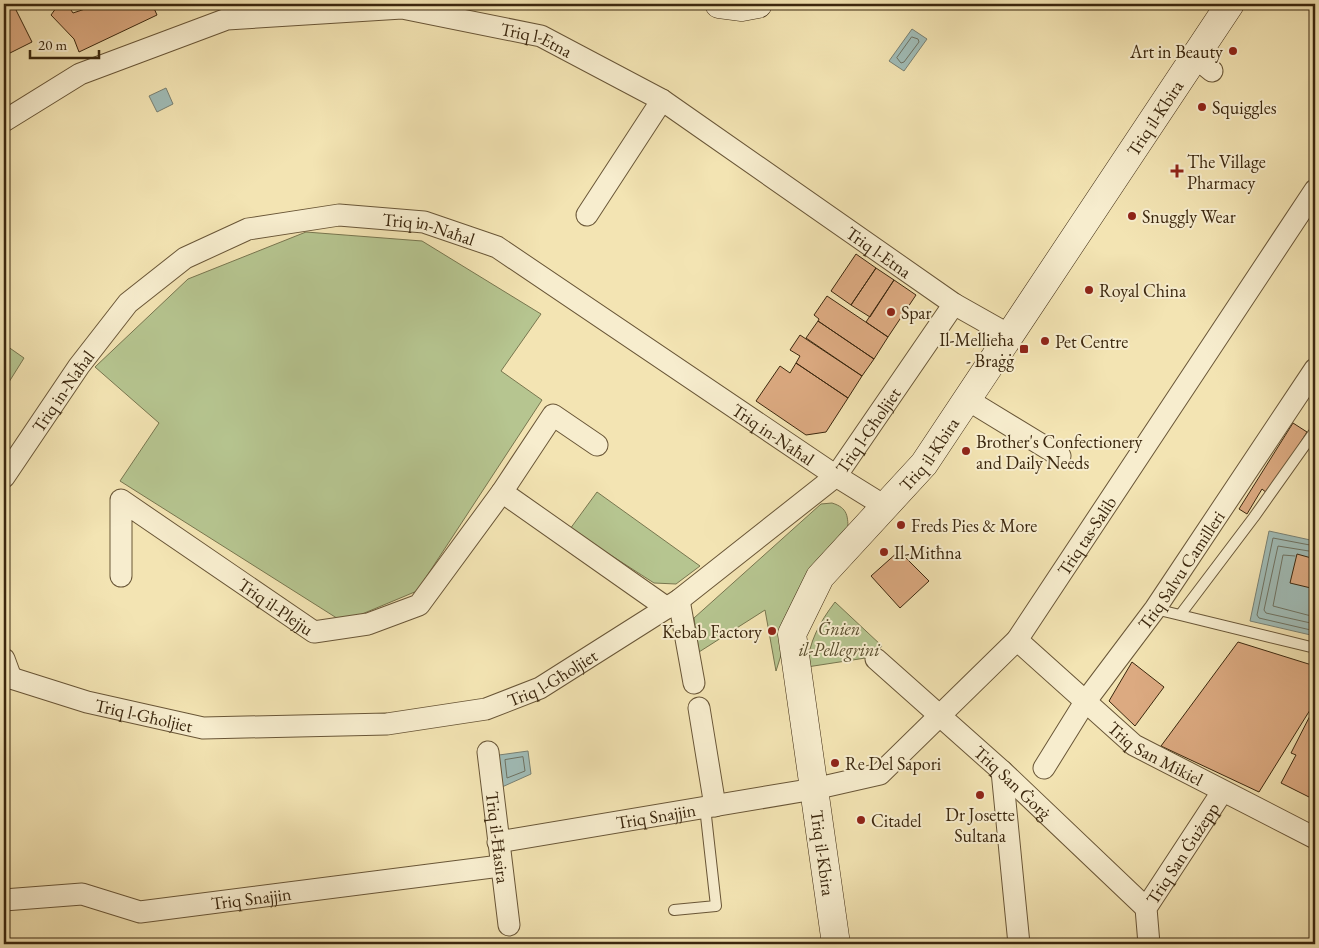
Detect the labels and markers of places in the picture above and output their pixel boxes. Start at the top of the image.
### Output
place label: Art in Beauty [1129,40,1223,63]
marker: Art in Beauty [1227,45,1239,57]
place label: Squiggles [1212,96,1277,119]
marker: Squiggles [1196,101,1208,113]
place label: The Village Pharmacy [1187,150,1266,194]
marker: The Village Pharmacy [1171,165,1183,177]
place label: Snuggly Wear [1142,205,1236,228]
marker: Snuggly Wear [1126,210,1138,222]
place label: Royal China [1099,279,1187,302]
marker: Royal China [1083,284,1095,296]
place label: Spar [901,301,932,324]
marker: Spar [885,306,897,318]
place label: Il-Mellieħa - Braġġ [939,328,1015,372]
place label: Pet Centre [1055,330,1128,353]
marker: Pet Centre [1039,335,1051,347]
marker: Il-Mellieħa - Braġġ [1018,343,1030,355]
place label: Brother's Confectionery and Daily Needs [976,430,1143,474]
marker: Brother's Confectionery and Daily Needs [960,445,972,457]
place label: Freds Pies & More [911,514,1037,537]
marker: Freds Pies & More [895,519,907,531]
place label: Il-Mitħna [894,541,962,564]
marker: Il-Mitħna [878,546,890,558]
place label: Kebab Factory [662,620,762,643]
marker: Kebab Factory [766,625,778,637]
place label: Re Del Sapori [845,752,942,775]
marker: Re Del Sapori [829,757,841,769]
marker: Dr Josette Sultana [974,789,986,801]
place label: Dr Josette Sultana [945,803,1015,847]
place label: Citadel [871,809,921,832]
marker: Citadel [855,814,867,826]

